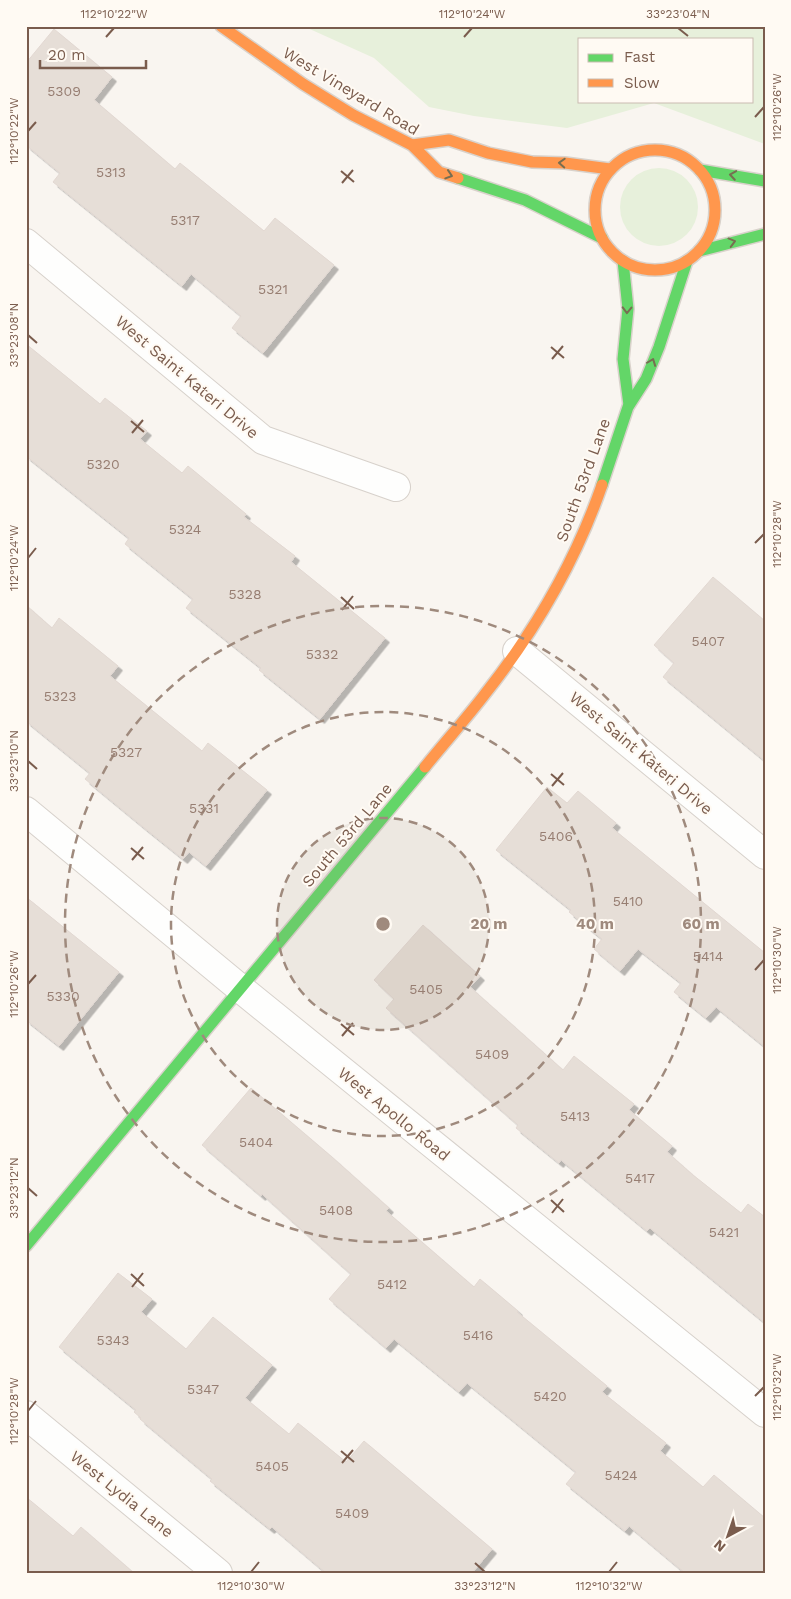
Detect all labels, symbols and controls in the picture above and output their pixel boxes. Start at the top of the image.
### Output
text: 112°10'22"W [80,7,148,21]
text: 112°10'24"W [439,7,506,21]
text: 33°23'04"N [646,7,710,21]
scale bar [40,38,146,70]
legend [578,38,754,102]
street label: West Vineyard Road [279,43,423,139]
text: 20 m [48,46,86,64]
text: Fast [624,48,656,66]
text: 112°10'26"W [770,73,784,141]
text: Slow [624,74,660,92]
house number: 5309 [47,83,81,99]
text: 112°10'22"W [7,97,21,165]
one-way arrow [558,158,566,169]
house number: 5313 [96,164,126,180]
one-way arrow [445,170,453,180]
one-way arrow [728,170,737,180]
house number: 5317 [170,212,200,228]
one-way arrow [727,238,735,248]
house number: 5321 [258,281,288,297]
text: 33°23'08"N [7,303,21,367]
one-way arrow [622,306,632,314]
street label: West Saint Kateri Drive [112,312,262,442]
one-way arrow [647,359,657,367]
street label: South 53rd Lane [552,416,614,544]
house number: 5320 [86,456,120,472]
text: 112°10'28"W [770,500,784,568]
house number: 5324 [169,521,201,537]
text: 112°10'24"W [7,524,21,591]
house number: 5328 [228,586,262,602]
house number: 5407 [692,633,725,649]
house number: 5332 [306,646,338,662]
house number: 5323 [44,688,76,704]
street label: West Saint Kateri Drive [566,688,716,818]
text: 33°23'10"N [7,730,21,792]
house number: 5327 [110,744,142,760]
street label: South 53rd Lane [298,779,396,891]
house number: 5331 [189,800,219,816]
house number: 5406 [539,828,573,844]
house number: 5410 [613,893,643,909]
centre of rings [374,915,392,933]
text: 20 m [470,915,508,933]
text: 40 m [576,915,614,933]
text: 60 m [682,915,720,933]
text: 112°10'30"W [770,926,784,994]
house number: 5414 [693,948,723,964]
text: 112°10'26"W [7,950,21,1018]
house number: 5405 [409,981,443,997]
house number: 5330 [46,988,80,1004]
house number: 5409 [475,1046,509,1062]
street label: West Apollo Road [334,1063,454,1165]
house number: 5413 [560,1108,590,1124]
house number: 5404 [239,1134,273,1150]
text: 33°23'12"N [7,1157,21,1219]
house number: 5417 [625,1170,655,1186]
house number: 5408 [319,1202,353,1218]
house number: 5421 [709,1224,739,1240]
house number: 5412 [377,1276,407,1292]
house number: 5416 [463,1327,493,1343]
house number: 5343 [96,1332,130,1348]
text: 112°10'32"W [770,1353,784,1421]
text: 112°10'28"W [7,1377,21,1445]
house number: 5347 [187,1381,219,1397]
house number: 5420 [533,1388,567,1404]
street label: West Lydia Lane [67,1447,177,1541]
house number: 5405 [255,1458,289,1474]
house number: 5424 [605,1467,638,1483]
house number: 5409 [335,1505,369,1521]
north arrow [704,1512,754,1562]
text: N [711,1536,729,1555]
text: 112°10'30"W [217,1579,285,1593]
text: 33°23'12"N [454,1579,516,1593]
text: 112°10'32"W [575,1579,643,1593]

